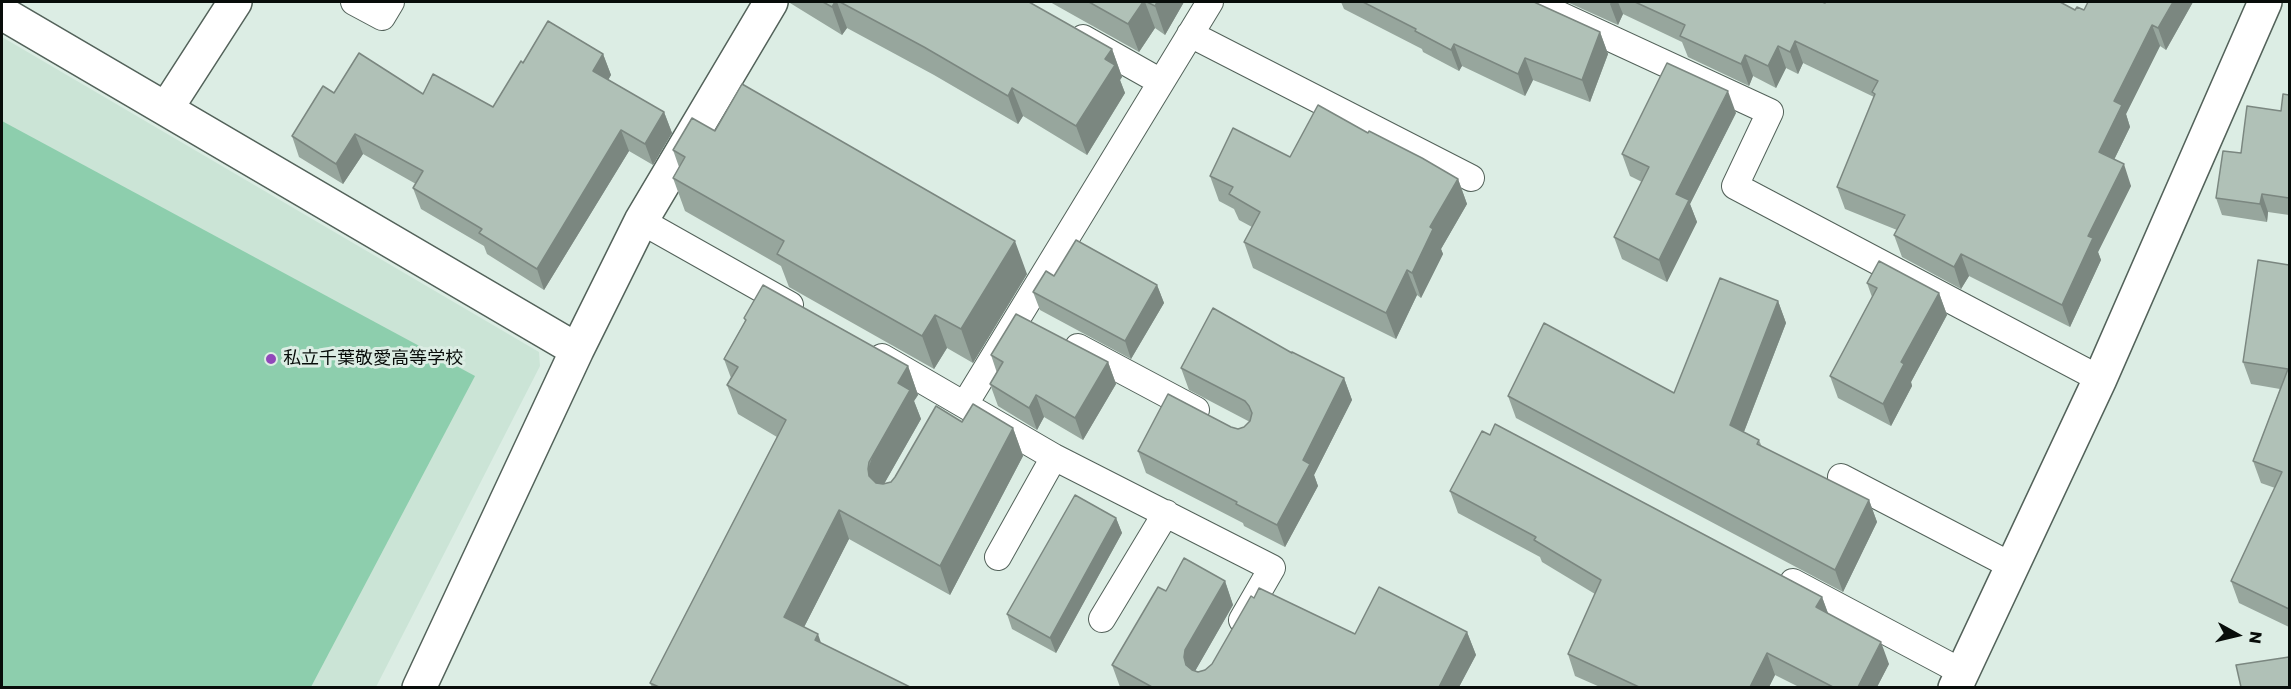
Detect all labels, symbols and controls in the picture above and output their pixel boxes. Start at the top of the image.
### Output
place label: 私立千葉敬愛高等学校 [283,348,463,370]
marker: 私立千葉敬愛高等学校 [264,352,278,366]
north arrow [2207,605,2267,665]
text: N [2243,630,2268,645]

